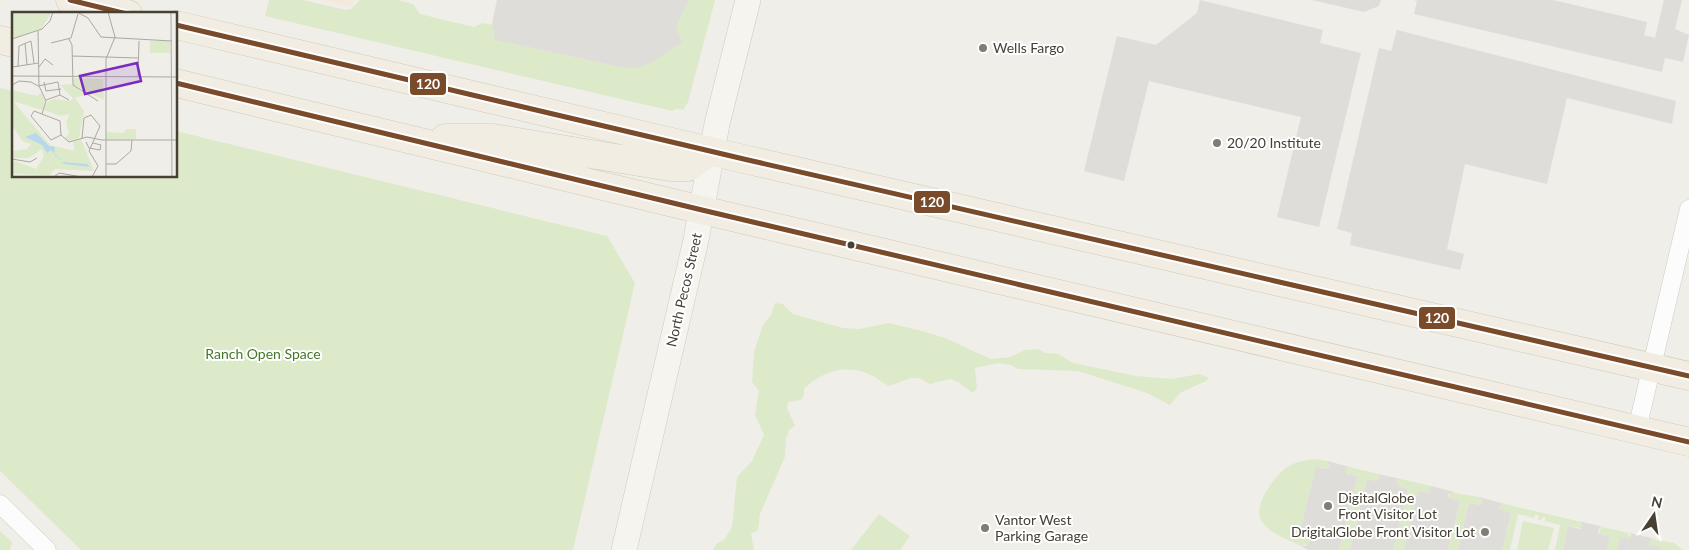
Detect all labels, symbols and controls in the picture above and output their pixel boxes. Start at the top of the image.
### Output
inset map [12,12,178,178]
place label: Wells Fargo [993,39,1064,56]
marker: Wells Fargo [977,42,989,54]
line badge: 120 [409,72,447,96]
text: 120 [416,75,440,92]
place label: 20/20 Institute [1227,134,1321,151]
marker: 20/20 Institute [1211,137,1223,149]
line badge: 120 [913,190,951,214]
text: 120 [920,193,944,210]
street label: North Pecos Street [662,231,705,348]
unlabelled marker [846,240,856,250]
line badge: 120 [1418,306,1456,330]
text: 120 [1425,309,1449,326]
park label: Ranch Open Space [205,345,321,362]
place label: DigitalGlobe Front Visitor Lot [1338,489,1437,522]
north arrow [1629,490,1679,540]
text: N [1650,492,1664,511]
marker: DigitalGlobe Front Visitor Lot [1322,500,1334,512]
place label: Vantor West Parking Garage [995,511,1088,544]
marker: Vantor West Parking Garage [979,522,991,534]
place label: DrigitalGlobe Front Visitor Lot [1291,523,1475,540]
marker: DrigitalGlobe Front Visitor Lot [1479,526,1491,538]

